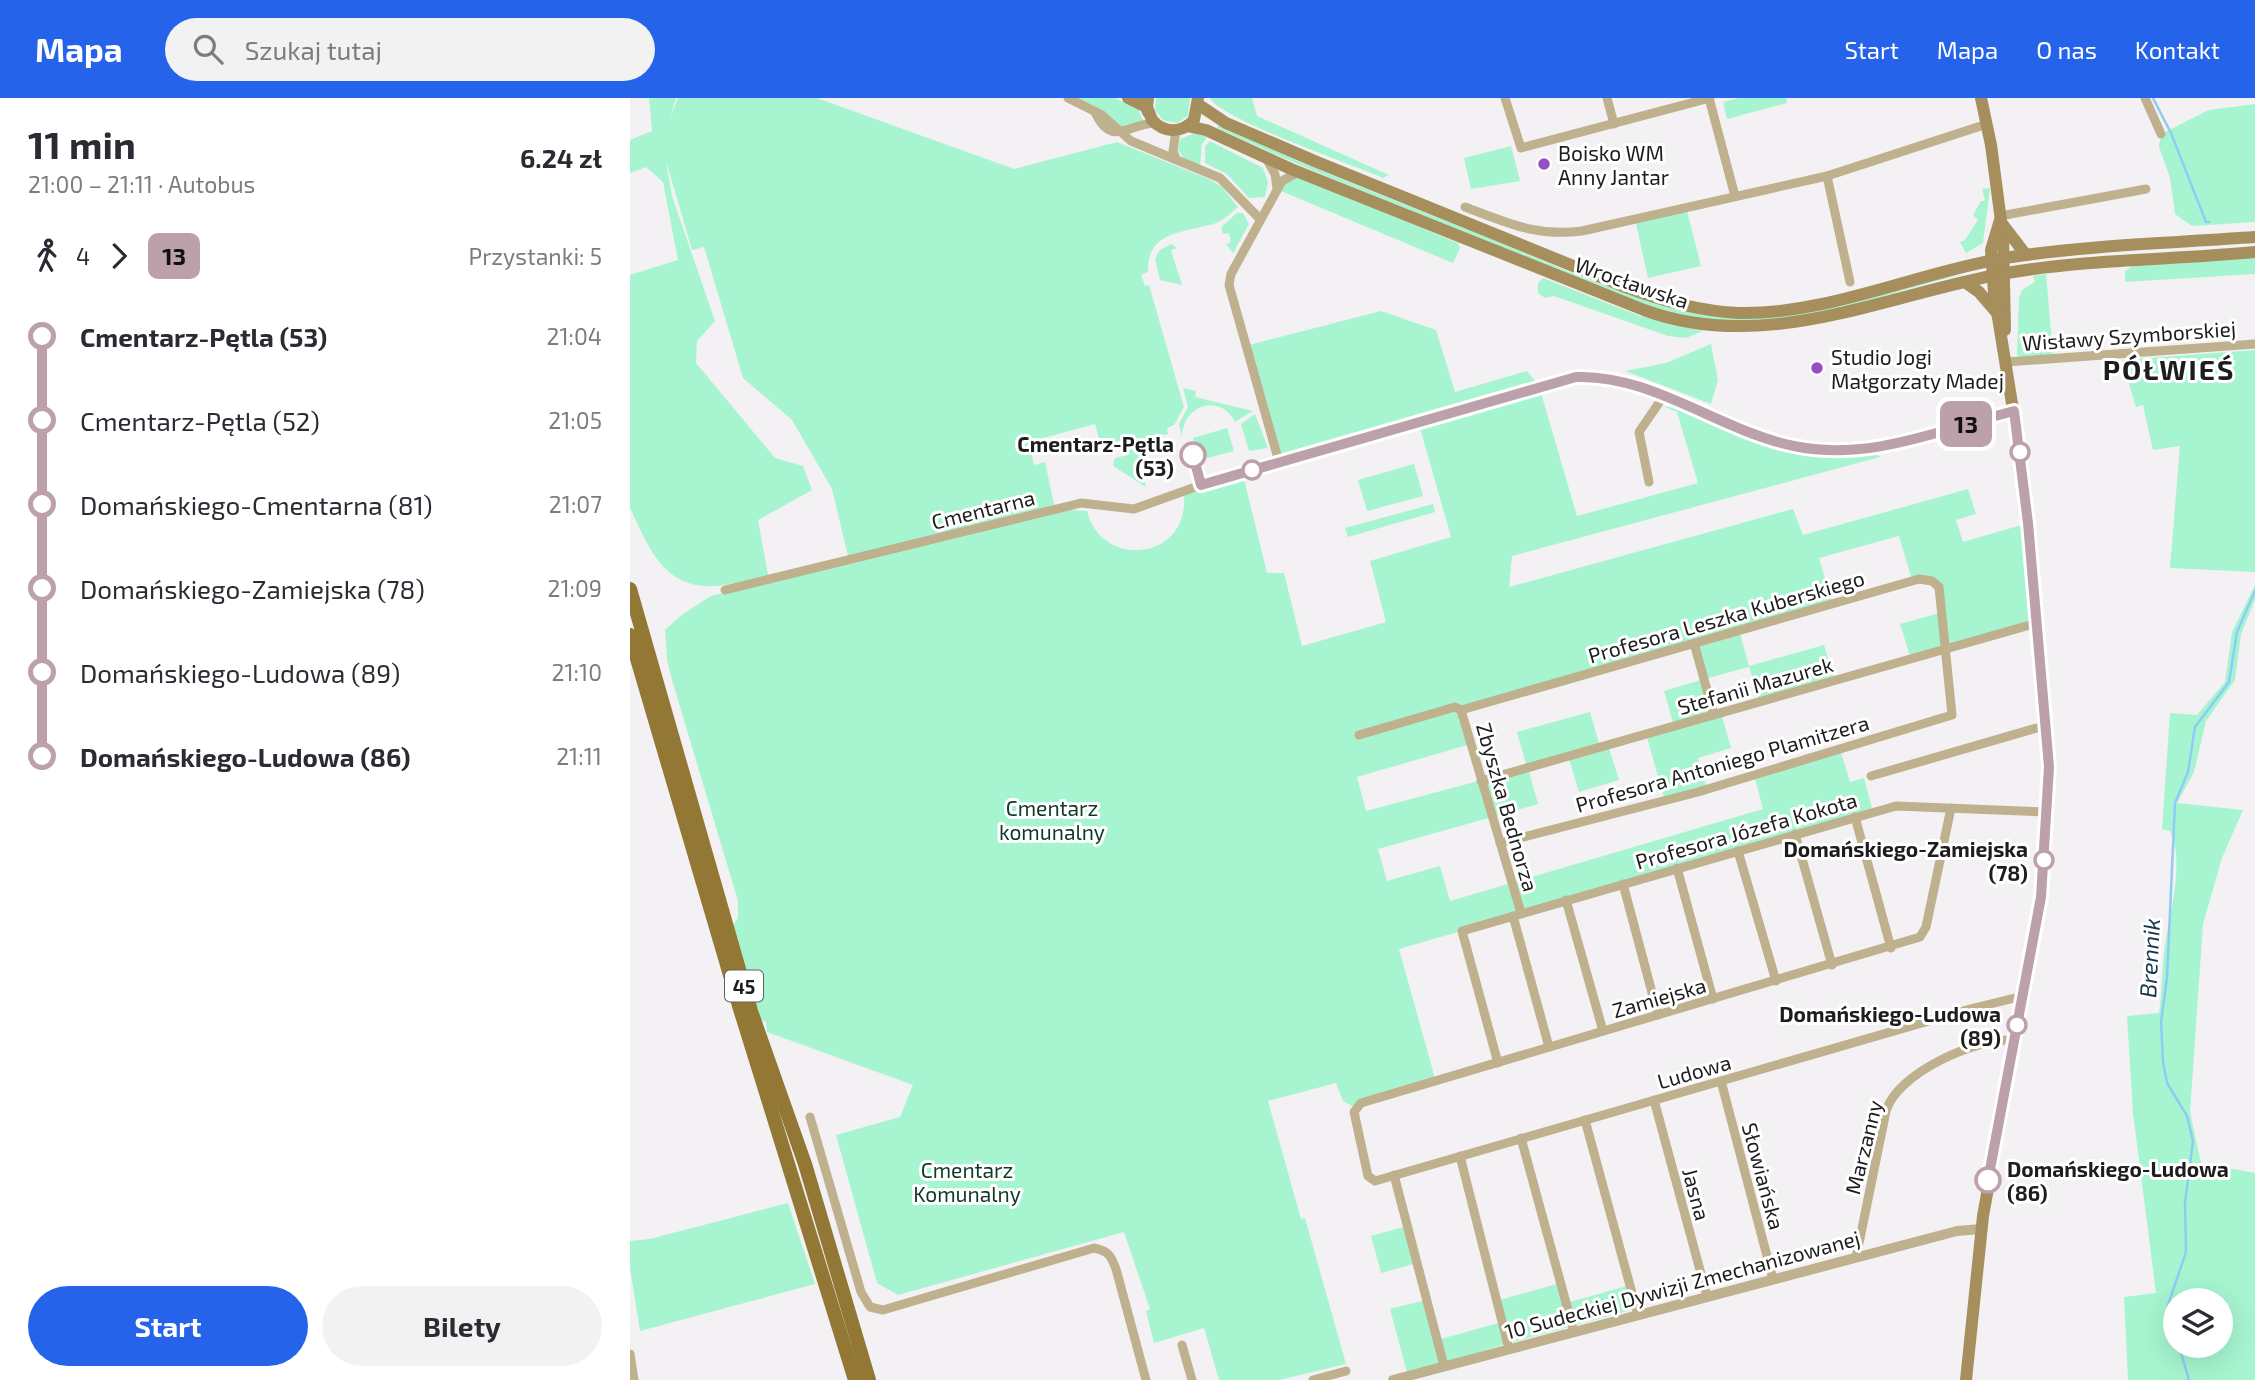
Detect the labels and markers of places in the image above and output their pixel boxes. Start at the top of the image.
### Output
place label: Boisko WM Anny Jantar [1558,140,1670,189]
marker: Boisko WM Anny Jantar [1536,156,1552,172]
place label: Studio Jogi Małgorzaty Madej [1831,344,2004,394]
marker: Studio Jogi Małgorzaty Madej [1809,360,1825,376]
place label: Cmentarz-Pętla (53) [1017,431,1174,480]
marker: Cmentarz-Pętla (53) [1180,442,1206,468]
unlabelled marker [2010,442,2030,462]
unlabelled marker [1242,460,1262,480]
place label: Domańskiego-Zamiejska (78) [1783,836,2028,885]
marker: Domańskiego-Zamiejska (78) [2034,850,2054,870]
place label: Domańskiego-Ludowa (89) [1779,1001,2001,1050]
marker: Domańskiego-Ludowa (89) [2007,1015,2027,1035]
place label: Domańskiego-Ludowa (86) [2007,1156,2229,1205]
marker: Domańskiego-Ludowa (86) [1975,1167,2001,1193]

